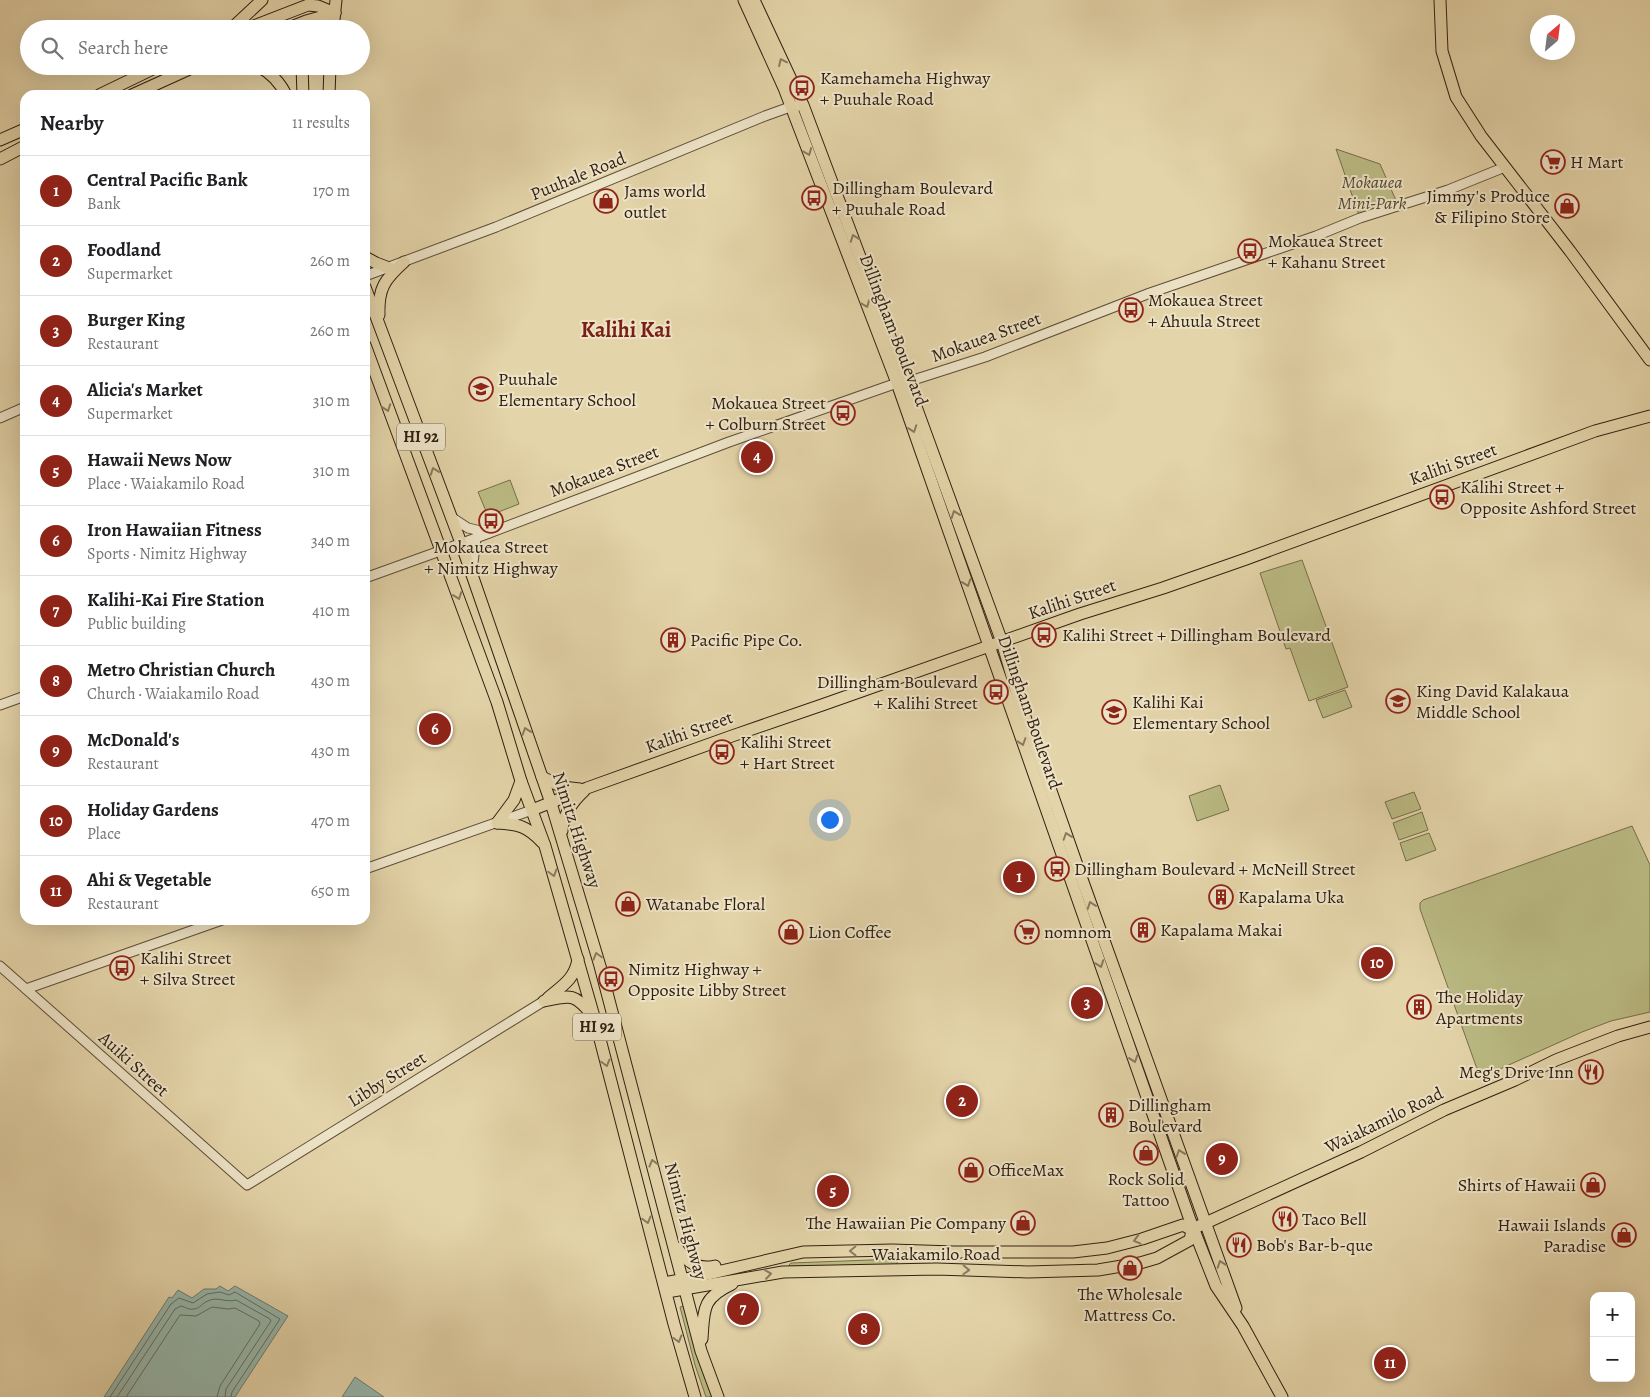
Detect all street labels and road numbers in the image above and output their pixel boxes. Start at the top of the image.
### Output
street label: Puuhale Road [527,146,630,206]
street label: Dillingham Boulevard [854,250,934,410]
street label: Mokauea Street [928,306,1044,368]
road number: HI 92 [397,424,445,451]
street label: Kalihi Street [1406,437,1500,491]
street label: Mokauea Street [546,439,662,503]
street label: Kalihi Street [1025,573,1119,625]
street label: Dillingham Boulevard [992,632,1068,792]
street label: Kalihi Street [642,705,736,759]
street label: Nimitz Highway [547,769,607,892]
road number: HI 92 [573,1014,621,1040]
street label: Auiki Street [93,1025,174,1102]
street label: Libby Street [343,1045,431,1113]
street label: Waiakamilo Road [1320,1081,1447,1159]
street label: Nimitz Highway [659,1160,713,1283]
street label: Waiakamilo Road [871,1242,1001,1266]

